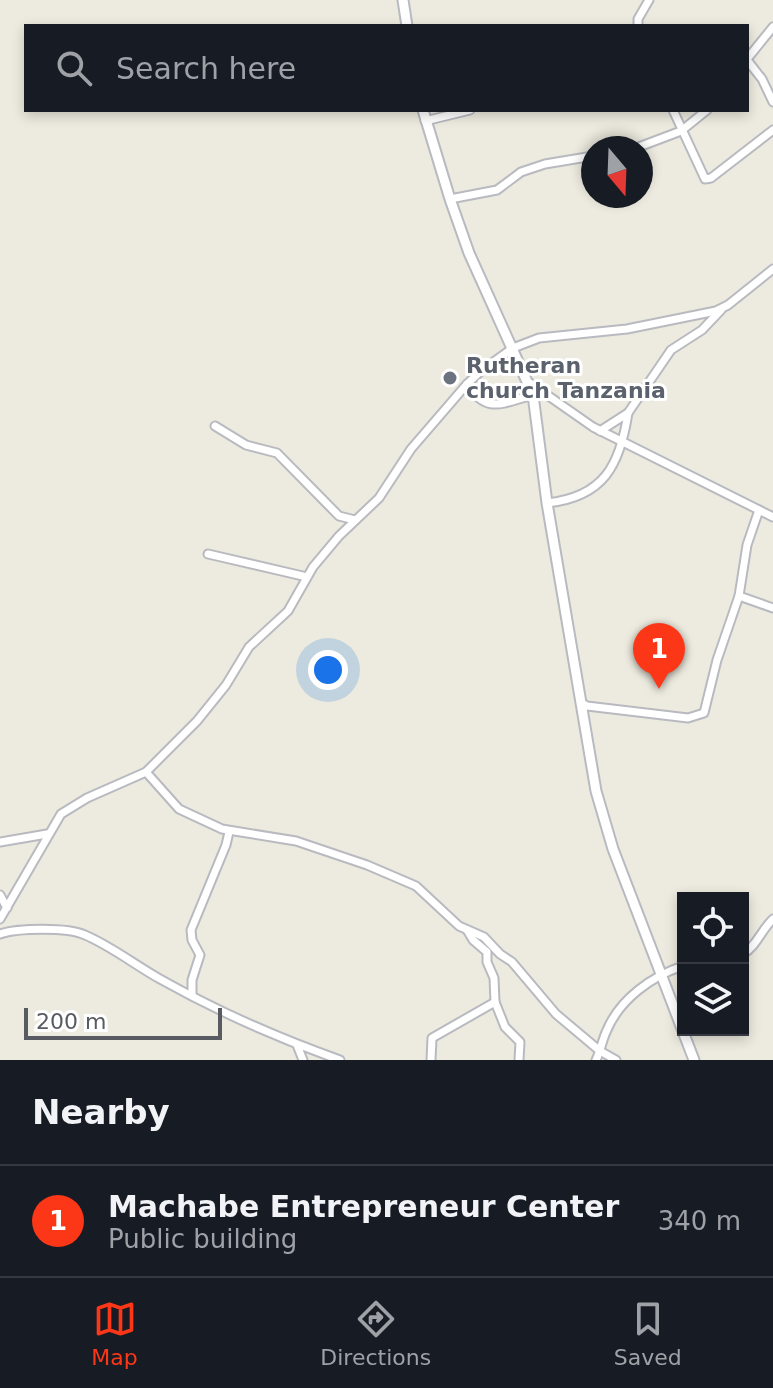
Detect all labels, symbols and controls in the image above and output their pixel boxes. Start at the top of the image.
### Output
search box [24,24,749,112]
icon: search [52,46,96,90]
text: Search here [116,51,296,86]
north arrow [581,136,653,208]
place label: Rutheran church Tanzania [466,353,666,403]
marker: Rutheran church Tanzania [441,369,459,387]
pin: 1 [633,623,685,689]
your location [308,650,348,690]
map controls [677,892,749,1036]
button: locate [677,892,749,964]
button: layers [677,964,749,1036]
scale bar [24,1004,222,1040]
text: 200 m [36,1009,106,1034]
text: Nearby [32,1092,170,1132]
text: Machabe Entrepreneur Center [108,1189,619,1224]
text: 1 [49,1206,67,1236]
text: 340 m [658,1206,741,1236]
text: Public building [108,1224,297,1254]
tab: Map [91,1297,138,1370]
tab: Directions [320,1297,431,1370]
tab: Saved [614,1297,682,1370]

